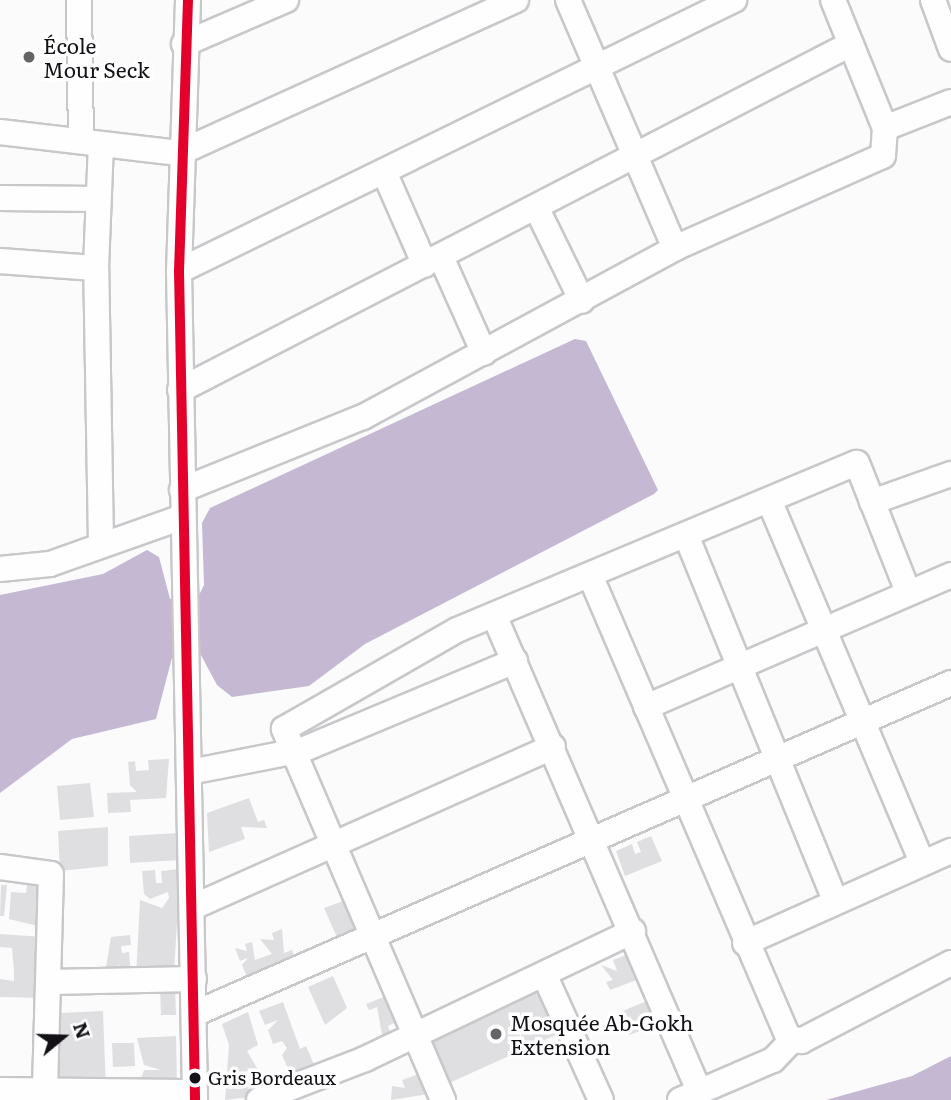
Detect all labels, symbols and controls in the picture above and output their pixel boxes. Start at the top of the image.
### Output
place label: École Mour Seck [43,32,150,82]
marker: École Mour Seck [21,49,37,65]
north arrow [28,1002,98,1072]
place label: Mosquée Ab-Gokh Extension [510,1009,693,1059]
text: N [67,1018,99,1042]
marker: Mosquée Ab-Gokh Extension [488,1026,504,1042]
place label: Gris Bordeaux [208,1067,336,1089]
marker: Gris Bordeaux [188,1071,202,1085]

